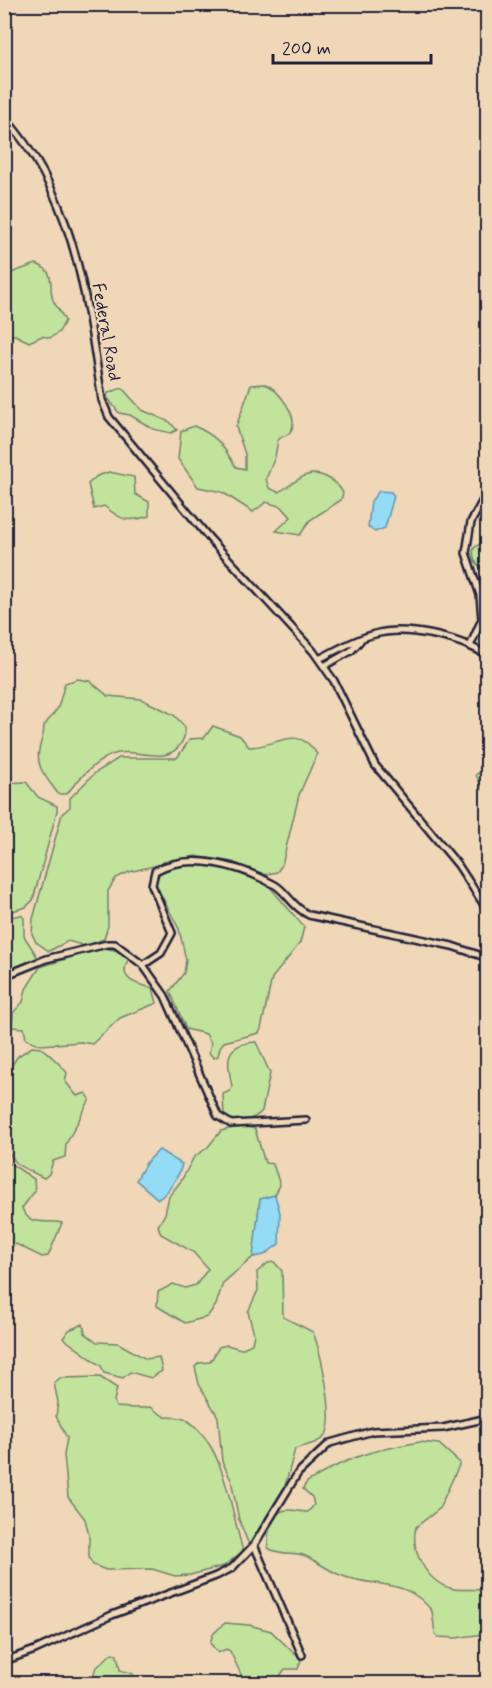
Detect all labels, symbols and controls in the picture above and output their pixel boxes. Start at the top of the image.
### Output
scale bar [273,27,430,65]
text: 200 m [282,37,331,61]
street label: Federal Road [86,281,126,383]

